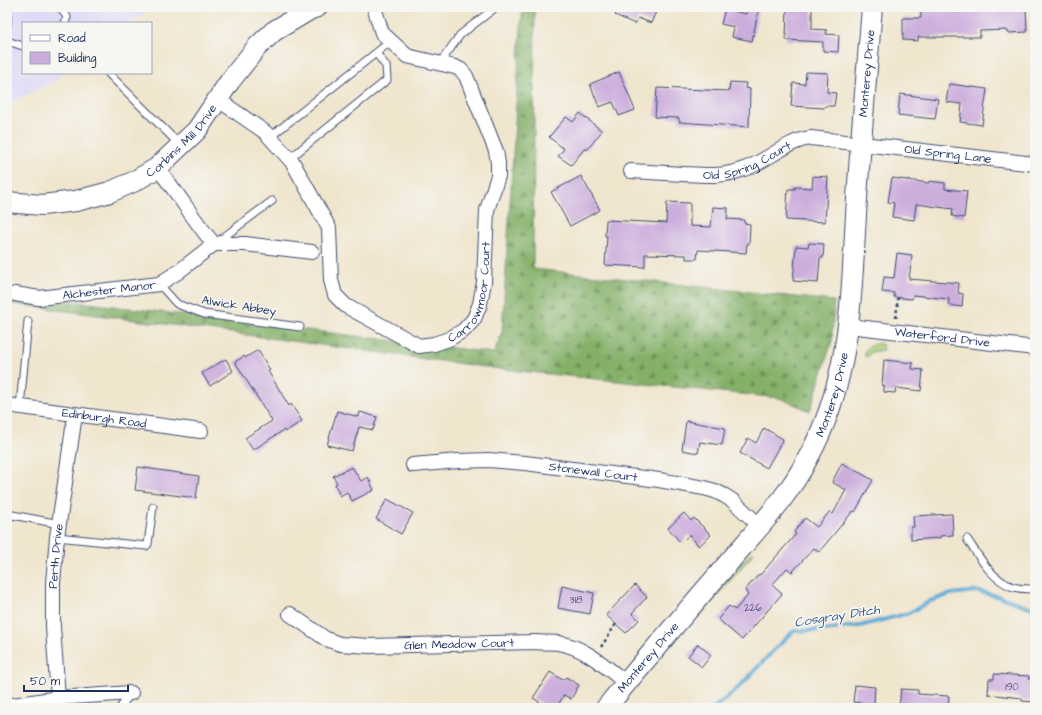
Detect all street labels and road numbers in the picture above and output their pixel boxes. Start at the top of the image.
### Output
street label: Monterey Drive [855,28,879,118]
street label: Corbins Mill Drive [143,100,221,181]
street label: Old Spring Court [703,137,794,184]
street label: Old Spring Lane [903,140,993,167]
street label: Carrowmoor Court [444,241,494,346]
street label: Alchester Manor [62,276,157,304]
street label: Alwick Abbey [200,292,278,321]
street label: Waterford Drive [894,323,991,351]
street label: Monterey Drive [811,351,852,440]
street label: Edinburgh Road [61,404,147,432]
street label: Stonewall Court [548,458,639,486]
street label: Perth Drive [45,522,67,589]
street label: Monterey Drive [613,618,683,696]
street label: Glen Meadow Court [404,634,515,654]

